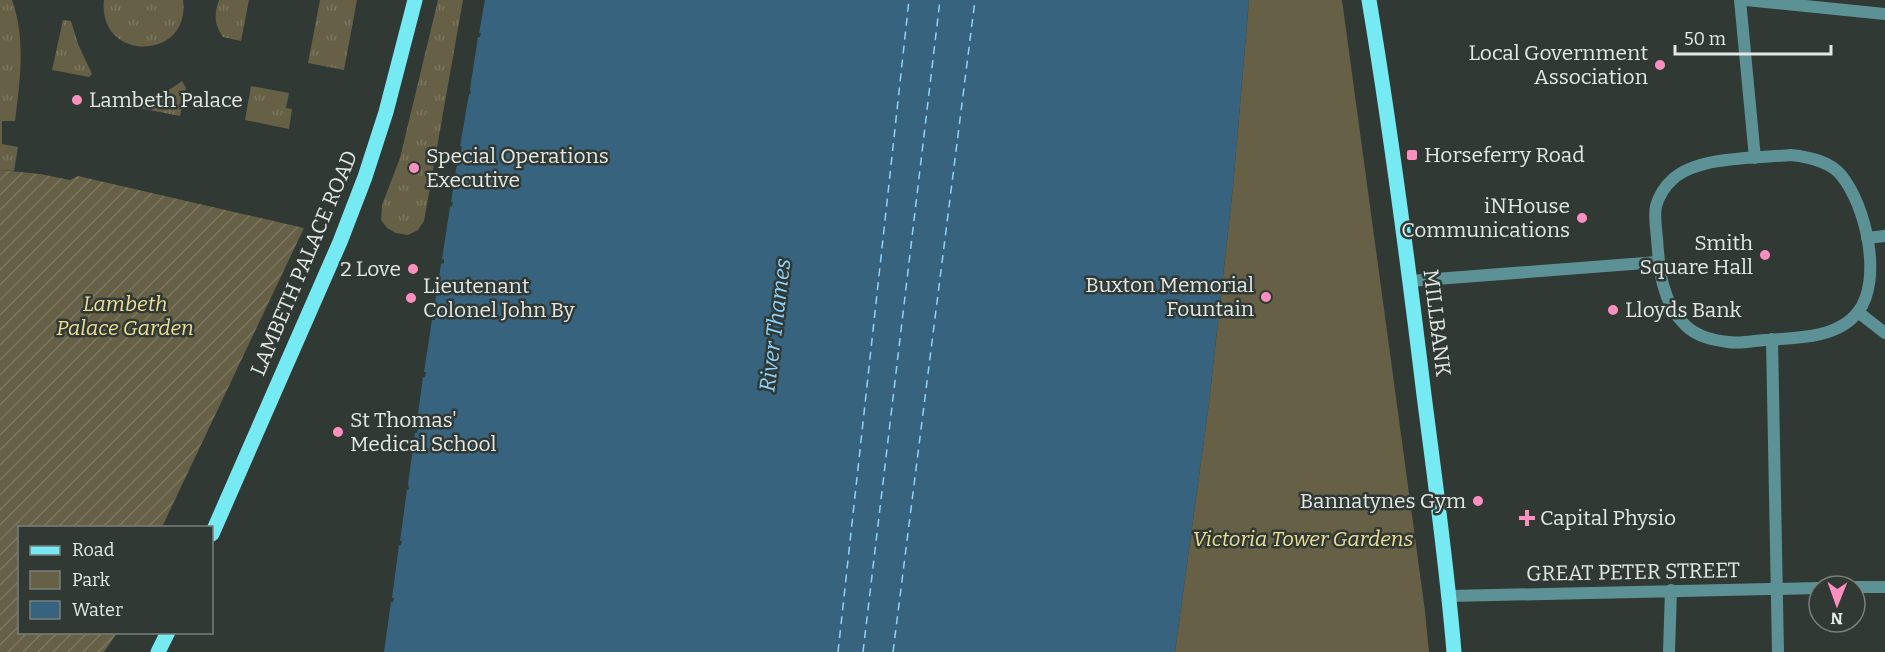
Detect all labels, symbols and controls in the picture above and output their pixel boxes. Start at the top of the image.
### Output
scale bar [1675,18,1831,56]
text: 50 m [1684,28,1726,50]
place label: Local Government Association [1468,40,1648,90]
marker: Local Government Association [1653,58,1667,72]
place label: Lambeth Palace [89,87,243,113]
marker: Lambeth Palace [70,93,84,107]
place label: Horseferry Road [1424,142,1585,168]
place label: Special Operations Executive [426,143,609,193]
street label: LAMBETH PALACE ROAD [245,147,363,379]
marker: Horseferry Road [1405,148,1419,162]
marker: Special Operations Executive [407,161,421,175]
place label: iNHouse Communications [1401,193,1570,243]
marker: iNHouse Communications [1575,211,1589,225]
place label: Smith Square Hall [1640,230,1753,280]
marker: Smith Square Hall [1758,248,1772,262]
place label: 2 Love [340,256,401,282]
water label: River Thames [753,257,797,393]
marker: 2 Love [406,262,420,276]
street label: MILLBANK [1418,268,1456,378]
place label: Buxton Memorial Fountain [1085,272,1254,322]
place label: Lieutenant Colonel John By [423,273,575,323]
marker: Buxton Memorial Fountain [1259,290,1273,304]
park label: Lambeth Palace Garden [56,291,194,341]
marker: Lieutenant Colonel John By [404,291,418,305]
place label: Lloyds Bank [1625,297,1741,323]
marker: Lloyds Bank [1606,303,1620,317]
place label: St Thomas' Medical School [350,407,497,457]
marker: St Thomas' Medical School [331,425,345,439]
place label: Bannatynes Gym [1300,488,1466,514]
marker: Bannatynes Gym [1471,494,1485,508]
place label: Capital Physio [1540,505,1676,531]
marker: Capital Physio [1518,509,1536,527]
legend [18,526,213,634]
park label: Victoria Tower Gardens [1192,526,1414,552]
text: Road [72,539,115,561]
street label: GREAT PETER STREET [1526,557,1740,587]
text: Park [72,569,111,591]
north arrow [1807,574,1867,634]
text: Water [72,599,123,621]
text: N [1830,609,1843,628]

